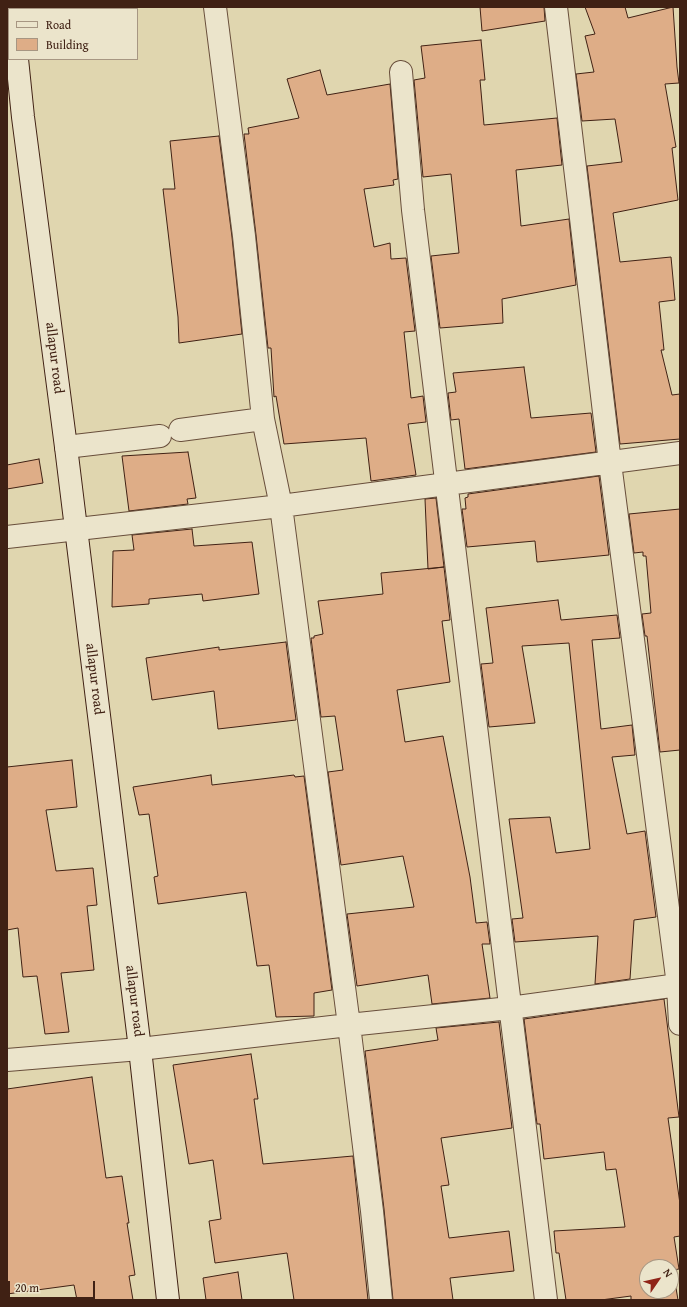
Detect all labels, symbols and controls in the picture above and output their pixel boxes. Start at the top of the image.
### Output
legend [8,8,138,60]
text: Road [46,16,71,33]
text: Building [46,36,89,53]
street label: allapur road [41,321,67,395]
street label: allapur road [81,642,107,716]
street label: allapur road [121,964,147,1038]
north arrow [639,1259,679,1299]
text: N [659,1265,677,1280]
scale bar [10,1273,97,1299]
text: 20 m [15,1279,39,1296]

